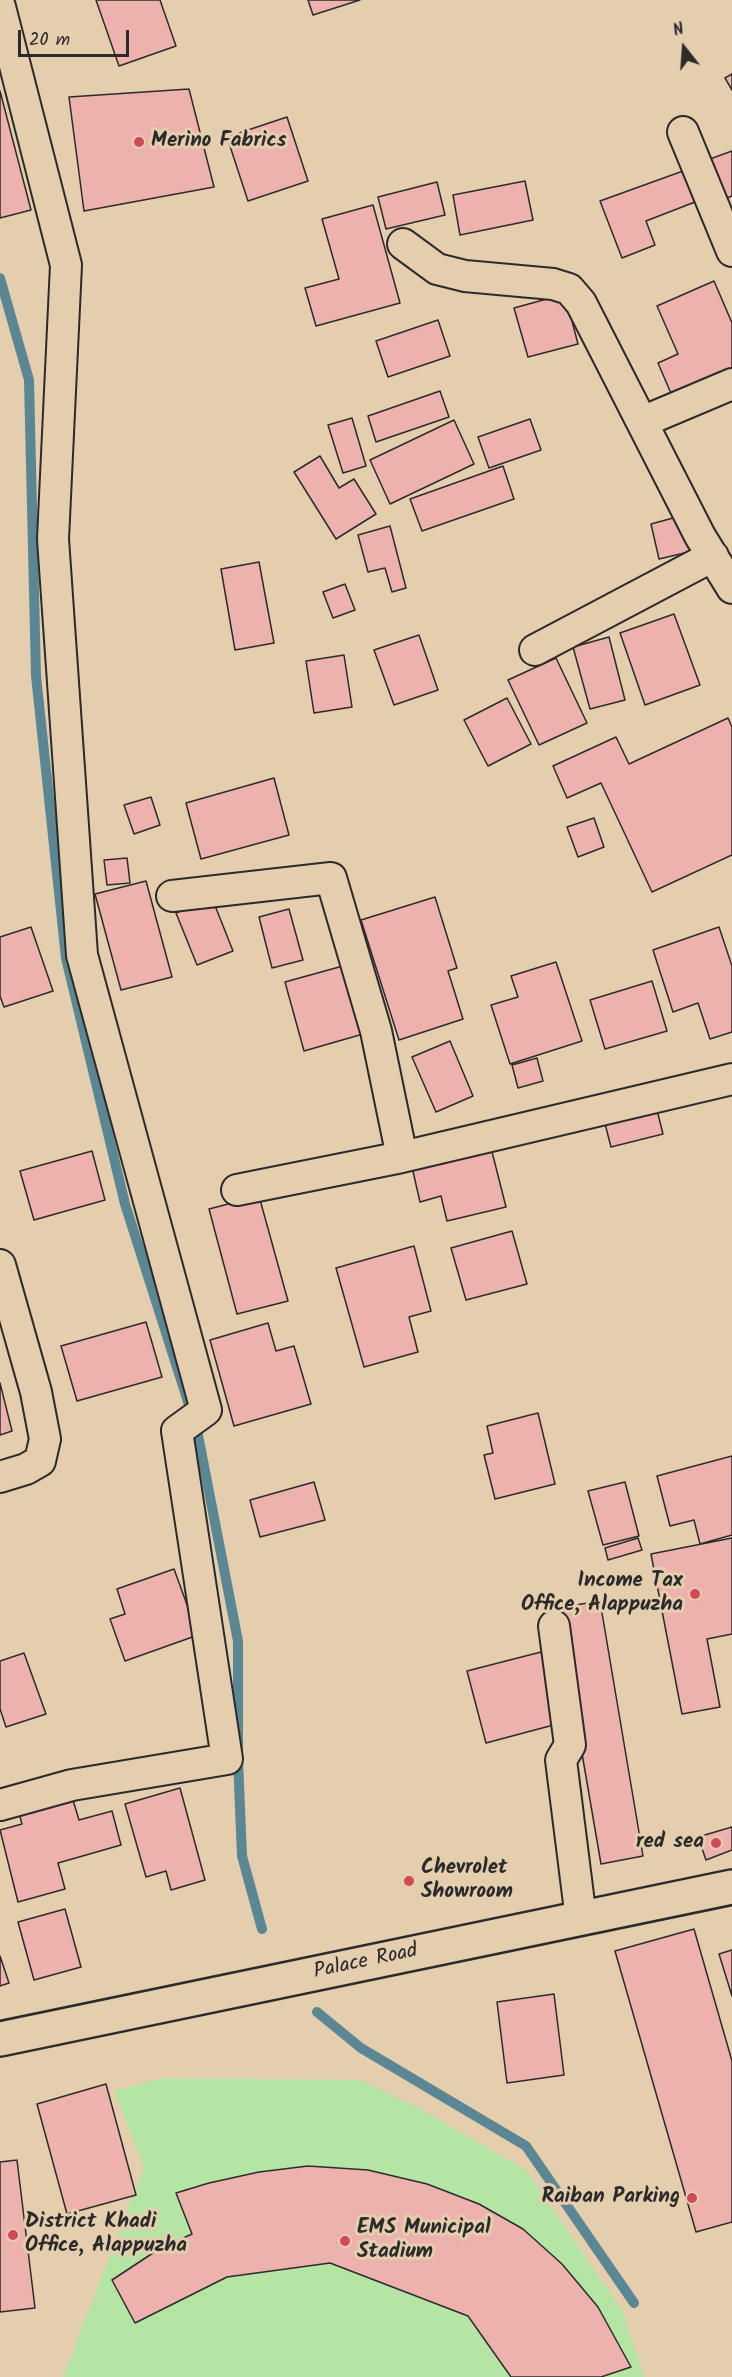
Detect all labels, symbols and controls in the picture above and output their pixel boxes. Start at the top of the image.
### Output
text: N [670,17,687,44]
scale bar [21,18,132,56]
north arrow [654,18,714,78]
text: 20 m [29,26,70,55]
place label: Merino Fabrics [151,129,287,155]
marker: Merino Fabrics [132,135,146,149]
place label: Income Tax Office, Alappuzha [521,1569,683,1619]
marker: Income Tax Office, Alappuzha [688,1587,702,1601]
place label: red sea [636,1830,704,1856]
marker: red sea [709,1836,723,1850]
place label: Chevrolet Showroom [421,1856,513,1906]
marker: Chevrolet Showroom [402,1874,416,1888]
street label: Palace Road [312,1940,420,1986]
place label: Raiban Parking [541,2185,680,2211]
marker: Raiban Parking [685,2191,699,2205]
place label: District Khadi Office, Alappuzha [25,2210,187,2260]
place label: EMS Municipal Stadium [357,2216,491,2266]
marker: District Khadi Office, Alappuzha [6,2228,20,2242]
marker: EMS Municipal Stadium [338,2234,352,2248]

